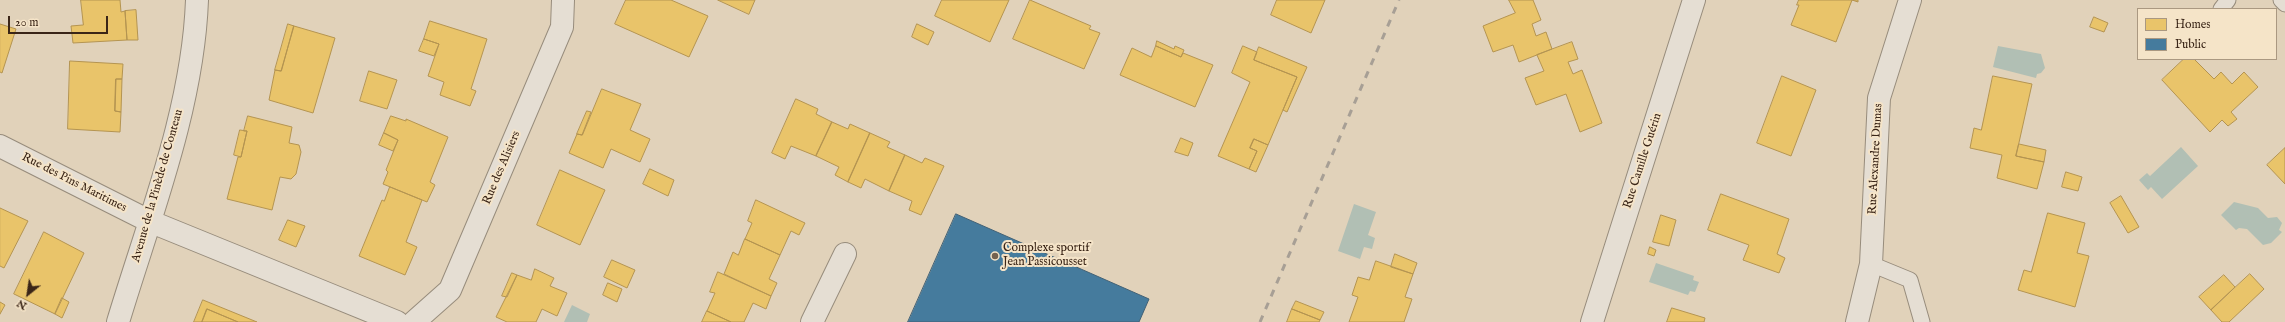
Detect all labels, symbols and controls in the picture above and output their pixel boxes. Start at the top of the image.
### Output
scale bar [10,8,110,34]
legend [2137,8,2277,60]
text: 20 m [15,15,38,30]
text: Homes [2175,17,2211,32]
text: Public [2175,37,2206,52]
street label: Rue Alexandre Dumas [1866,103,1886,215]
street label: Avenue de la Pinède de Conteau [129,108,187,264]
street label: Rue Camille Guérin [1621,111,1665,211]
street label: Rue des Alisiers [480,129,524,207]
street label: Rue des Pins Maritimes [19,150,129,216]
place label: Complexe sportif Jean Passicousset [1003,242,1090,270]
marker: Complexe sportif Jean Passicousset [990,251,1000,261]
north arrow [8,274,48,314]
text: N [14,296,30,313]

